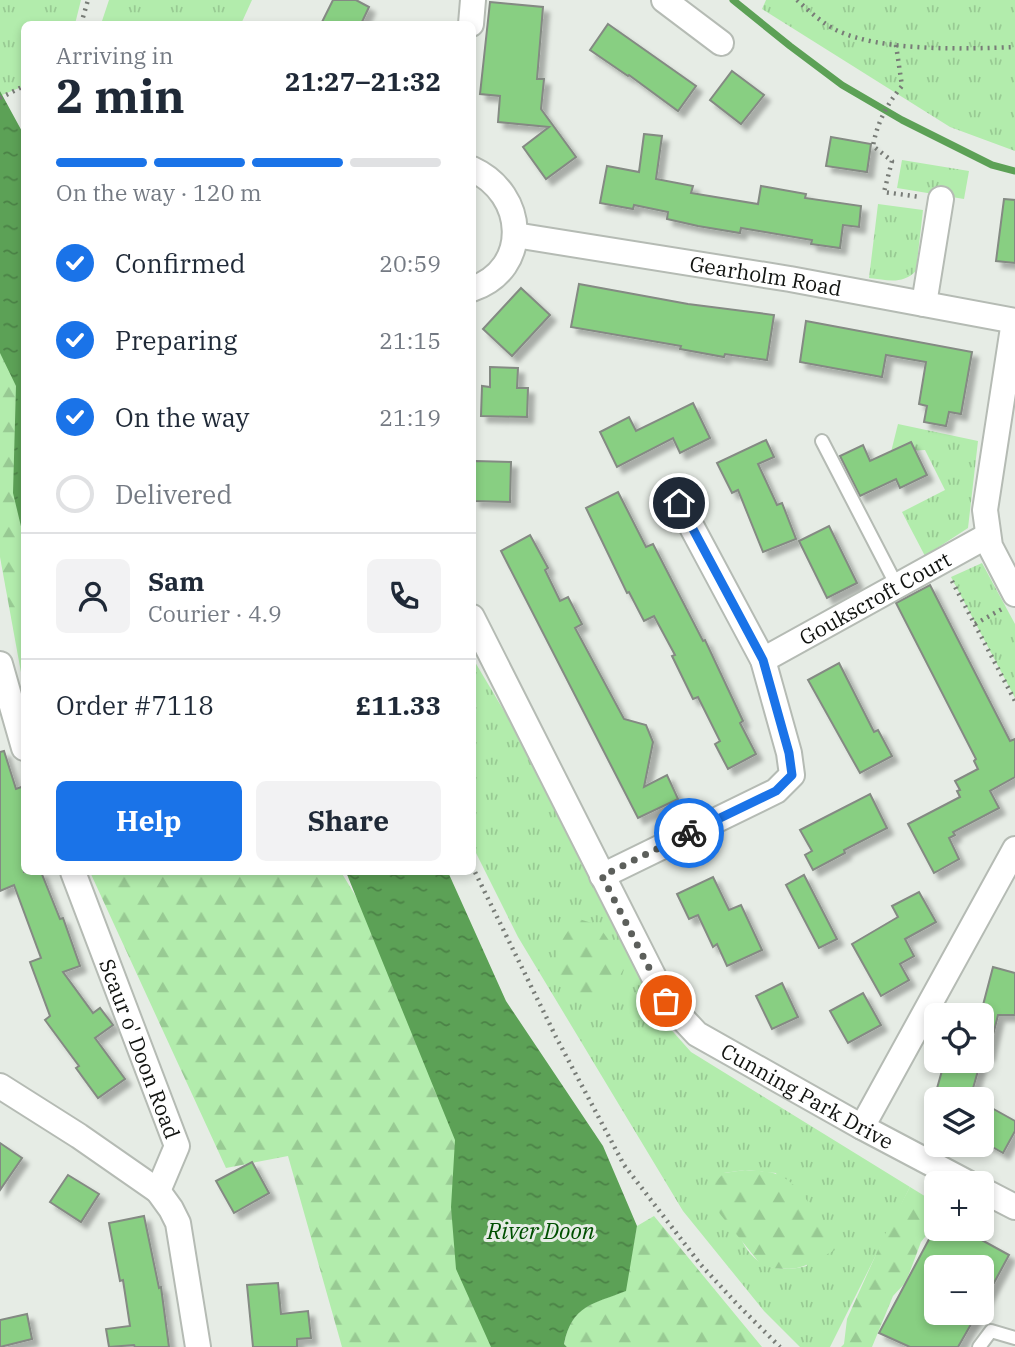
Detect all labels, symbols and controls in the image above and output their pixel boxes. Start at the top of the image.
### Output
text: Arriving in [56,40,173,70]
text: 21:27–21:32 [285,64,441,98]
text: 2 min [56,66,185,126]
text: On the way · 120 m [56,177,262,207]
icon: check [56,244,94,282]
text: Confirmed [115,246,246,280]
text: 20:59 [379,248,441,278]
street label: Gearholm Road [688,249,844,302]
icon: check [56,321,94,359]
text: Preparing [115,323,237,357]
text: 21:15 [379,325,441,355]
icon: check [56,398,94,436]
text: On the way [115,400,249,434]
text: 21:19 [379,402,441,432]
pin [649,473,709,533]
text: Delivered [115,477,232,511]
icon: home [660,484,698,522]
street label: Goukscroft Court [794,545,956,651]
button: person [56,559,130,633]
button: phone [367,559,441,633]
text: Sam [148,564,204,598]
text: Courier · 4.9 [148,598,282,628]
text: Order #7118 [56,688,214,722]
text: £11.33 [356,688,441,722]
button: Help [56,781,242,861]
button: Share [256,781,441,861]
courier [654,798,724,868]
icon: bike [670,814,708,852]
street label: Scaur o' Doon Road [93,955,187,1143]
pin [636,971,696,1031]
icon: bag [647,982,685,1020]
map controls [924,1003,994,1325]
button: locate [924,1003,994,1073]
street label: Cunning Park Drive [716,1036,899,1155]
button: layers [924,1087,994,1157]
button: + [924,1171,994,1241]
water label: River Doon [486,1215,595,1245]
button: − [924,1255,994,1325]

